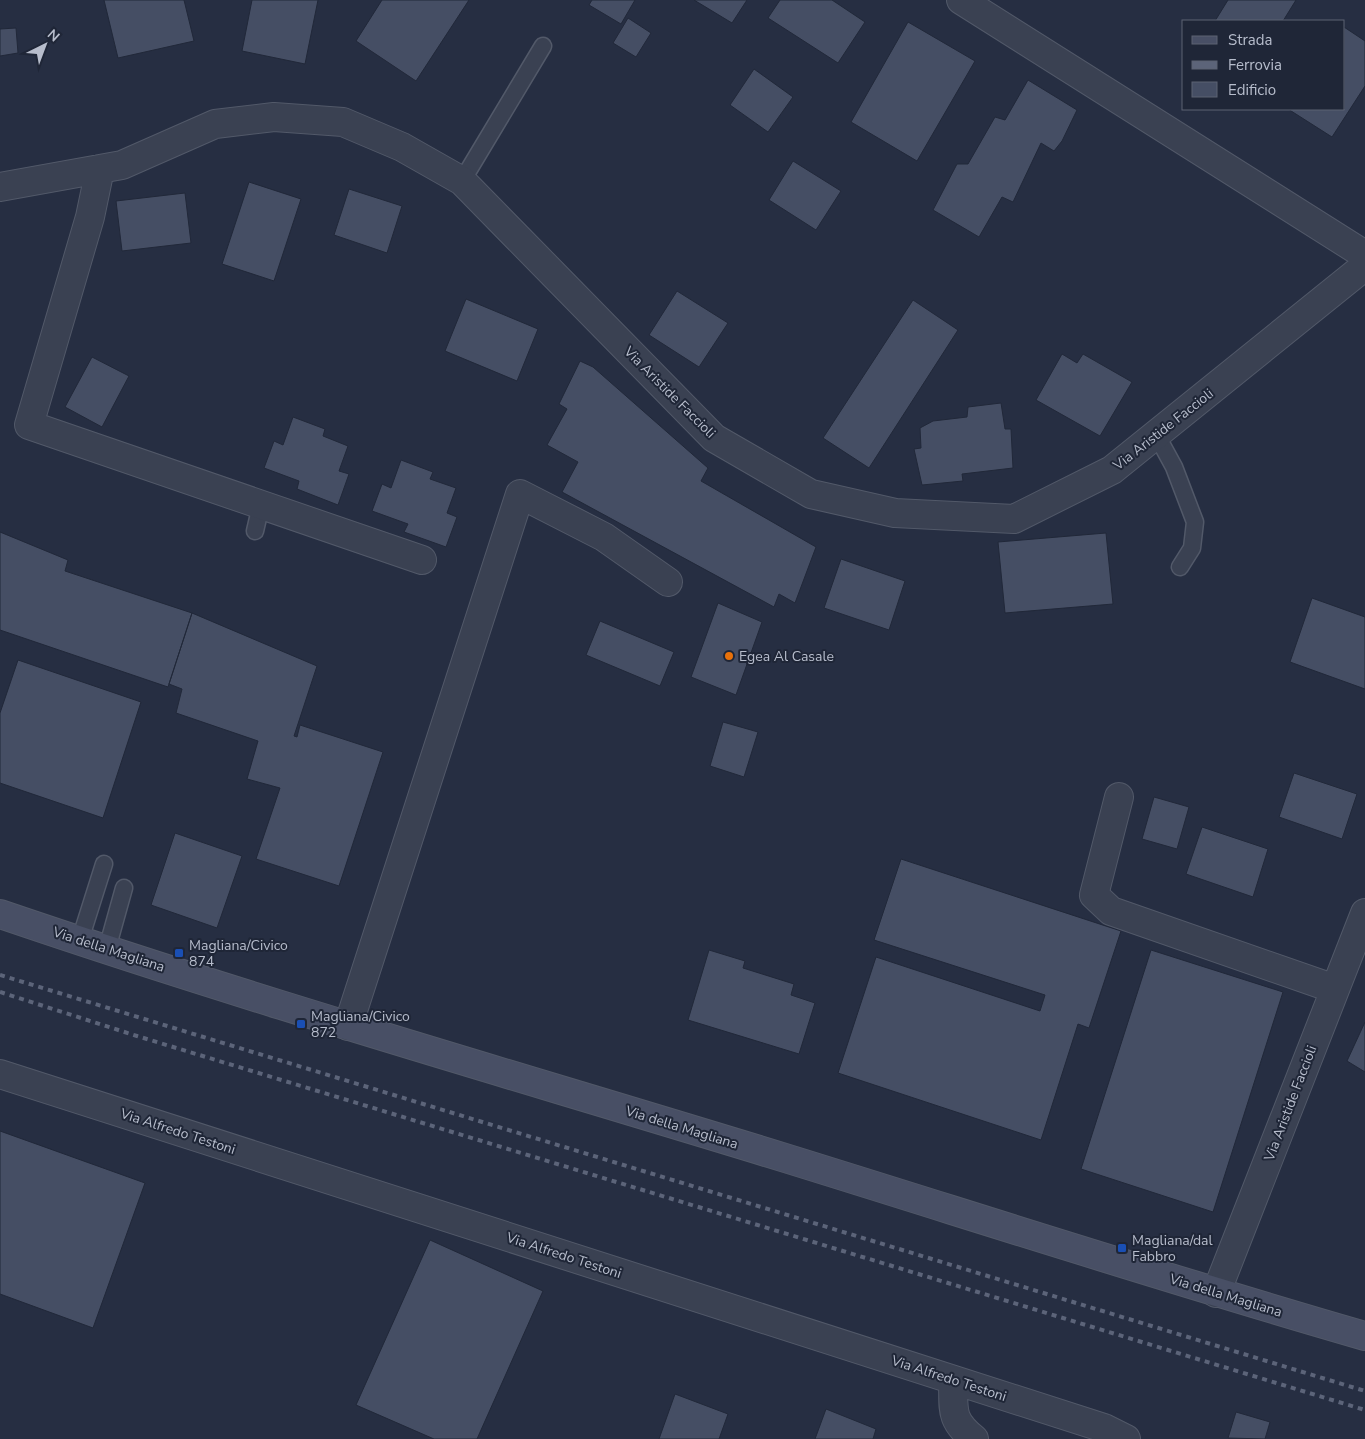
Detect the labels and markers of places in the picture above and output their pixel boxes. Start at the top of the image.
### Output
place label: Egea Al Casale [739,647,834,666]
marker: Egea Al Casale [723,650,735,662]
place label: Magliana/Civico 874 [189,936,288,971]
marker: Magliana/Civico 874 [173,947,185,959]
place label: Magliana/Civico 872 [311,1007,410,1042]
marker: Magliana/Civico 872 [295,1018,307,1030]
place label: Magliana/dal Fabbro [1132,1231,1213,1266]
marker: Magliana/dal Fabbro [1116,1242,1128,1254]

